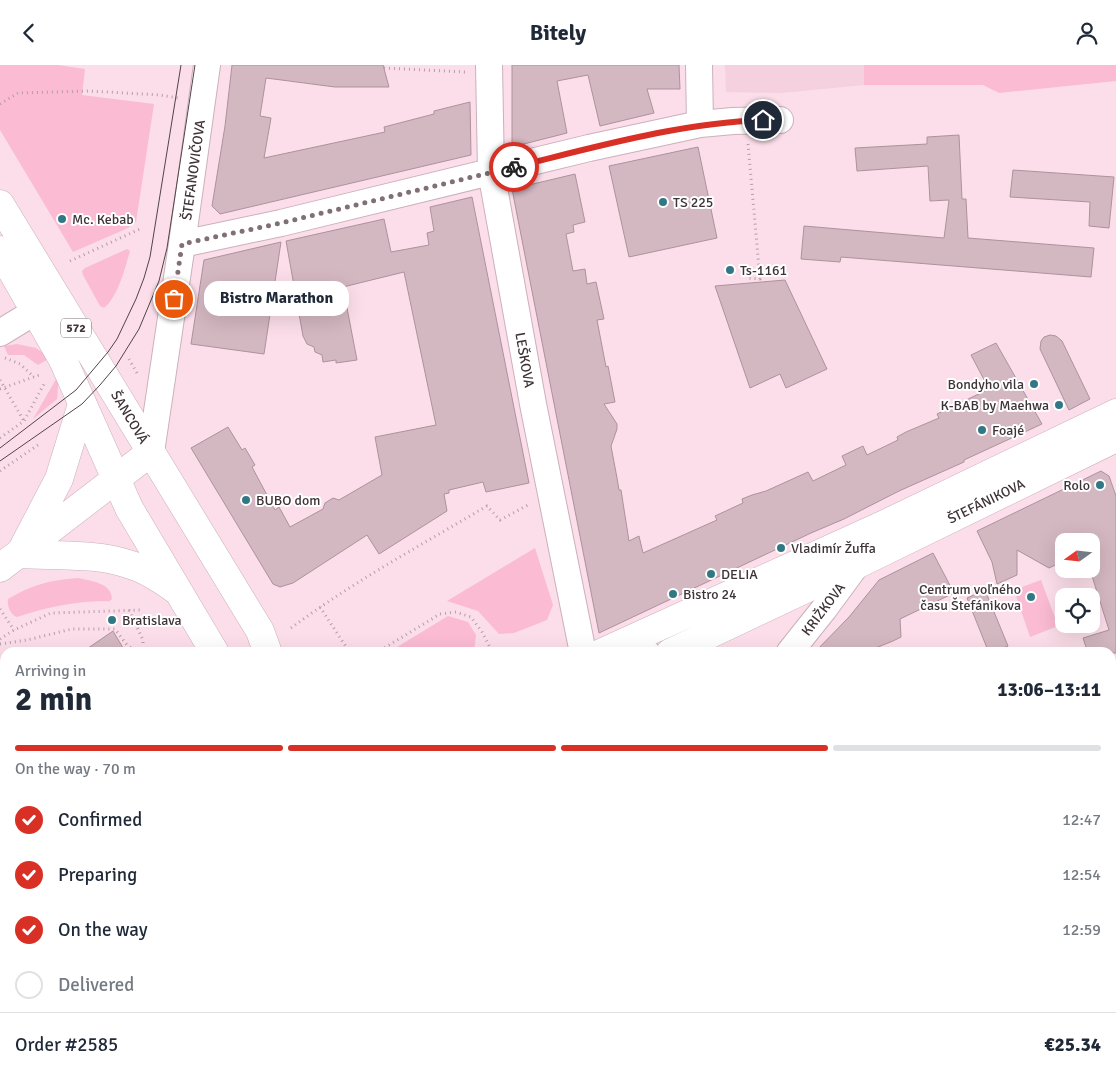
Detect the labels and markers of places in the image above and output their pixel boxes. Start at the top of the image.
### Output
pin [742,99,784,141]
place label: TS 225 [673,194,713,211]
marker: TS 225 [657,196,669,208]
place label: Mc. Kebab [72,211,134,228]
marker: Mc. Kebab [56,213,68,225]
place label: Ts-1161 [740,262,787,279]
marker: Ts-1161 [724,264,736,276]
pin [153,278,195,320]
callout: Bistro Marathon [204,281,349,317]
place label: Bondyho vila [947,376,1024,393]
marker: Bondyho vila [1028,378,1040,390]
place label: K-BAB by Maehwa [941,397,1049,414]
marker: K-BAB by Maehwa [1053,399,1065,411]
place label: Foajé [992,422,1024,439]
marker: Foajé [976,424,988,436]
place label: Rolo [1063,477,1090,494]
marker: Rolo [1094,479,1106,491]
place label: BUBO dom [256,492,320,509]
marker: BUBO dom [240,494,252,506]
place label: Vladimír Žuffa [791,540,876,557]
marker: Vladimír Žuffa [775,542,787,554]
place label: DELIA [721,566,758,583]
marker: DELIA [705,568,717,580]
place label: Centrum voľného času Štefánikova [919,581,1021,614]
place label: Bistro 24 [683,586,737,603]
marker: Bistro 24 [667,588,679,600]
marker: Centrum voľného času Štefánikova [1025,591,1037,603]
place label: Bratislava [122,612,182,629]
marker: Bratislava [106,614,118,626]

